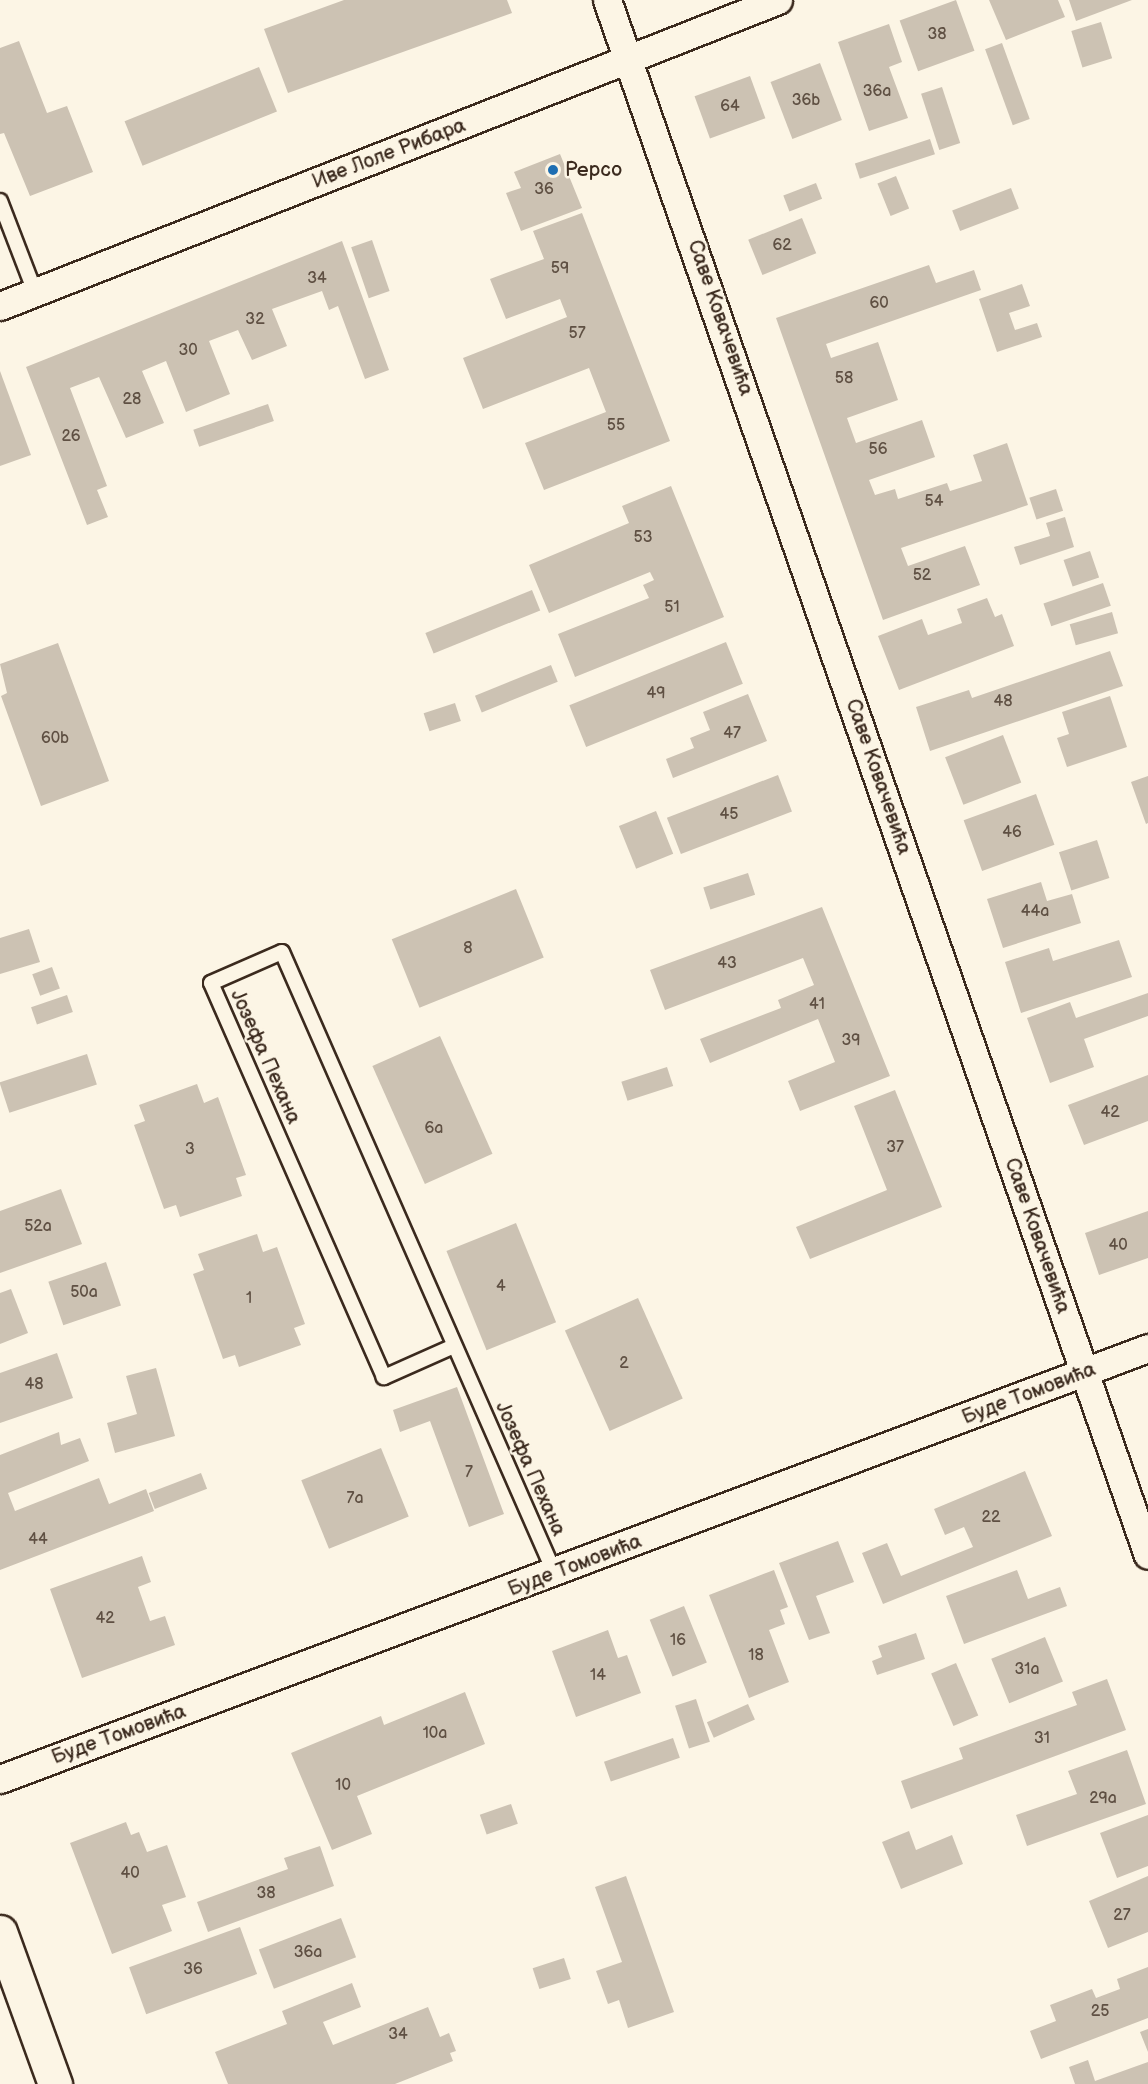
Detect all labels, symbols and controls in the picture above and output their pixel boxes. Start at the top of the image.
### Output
house number: 38 [927,25,947,45]
house number: 36a [863,82,891,102]
house number: 36b [792,91,820,111]
house number: 64 [720,97,740,117]
street label: Иве Лоле Рибара [309,114,469,194]
place label: Pepco [565,158,622,182]
marker: Pepco [546,163,560,177]
house number: 36 [534,180,554,200]
house number: 62 [772,236,792,256]
street label: Саве Ковачевића [682,237,758,399]
house number: 59 [551,259,569,279]
house number: 34 [307,269,327,289]
house number: 60 [869,294,889,314]
house number: 32 [245,310,265,330]
house number: 57 [568,324,586,344]
house number: 30 [178,341,198,361]
house number: 58 [835,369,853,389]
house number: 28 [123,390,141,410]
house number: 55 [607,416,625,436]
house number: 26 [61,427,81,447]
house number: 56 [869,440,887,460]
house number: 54 [925,492,943,512]
house number: 53 [633,528,653,548]
house number: 52 [913,566,931,586]
house number: 51 [664,598,680,618]
house number: 49 [646,684,666,704]
house number: 48 [993,692,1013,712]
street label: Саве Ковачевића [840,696,916,858]
house number: 47 [723,724,741,744]
house number: 60b [41,729,69,749]
house number: 45 [720,805,738,825]
house number: 46 [1002,823,1022,843]
house number: 44a [1021,902,1049,922]
house number: 8 [463,939,473,959]
house number: 43 [717,954,737,974]
street label: Јозефа Пехана [225,986,305,1128]
house number: 41 [809,995,825,1015]
house number: 39 [841,1031,861,1051]
house number: 42 [1100,1103,1120,1123]
house number: 6a [425,1119,443,1139]
house number: 37 [886,1138,904,1158]
house number: 3 [185,1140,195,1160]
street label: Саве Ковачевића [999,1155,1075,1317]
house number: 52a [24,1217,52,1237]
house number: 40 [1108,1236,1128,1256]
house number: 4 [496,1277,506,1297]
house number: 50a [70,1283,98,1303]
house number: 1 [246,1289,252,1309]
house number: 2 [619,1354,629,1374]
street label: Буде Томовића [959,1358,1099,1430]
house number: 48 [24,1375,44,1395]
street label: Јозефа Пехана [490,1398,570,1540]
house number: 7 [465,1463,473,1483]
house number: 7a [347,1489,363,1509]
house number: 22 [982,1508,1000,1528]
house number: 44 [28,1530,48,1550]
street label: Буде Томовића [505,1530,645,1602]
house number: 42 [95,1609,115,1629]
house number: 16 [670,1631,686,1651]
house number: 18 [748,1646,764,1666]
house number: 31a [1014,1660,1040,1680]
house number: 14 [590,1666,606,1686]
street label: Буде Томовића [49,1700,189,1770]
house number: 10a [423,1724,447,1744]
house number: 31 [1034,1729,1050,1749]
house number: 10 [335,1776,351,1796]
house number: 29a [1089,1789,1117,1809]
house number: 40 [120,1864,140,1884]
house number: 38 [256,1884,276,1904]
house number: 27 [1113,1906,1131,1926]
house number: 36a [294,1943,322,1963]
house number: 36 [183,1960,203,1980]
house number: 25 [1091,2002,1109,2022]
house number: 34 [388,2025,408,2045]

